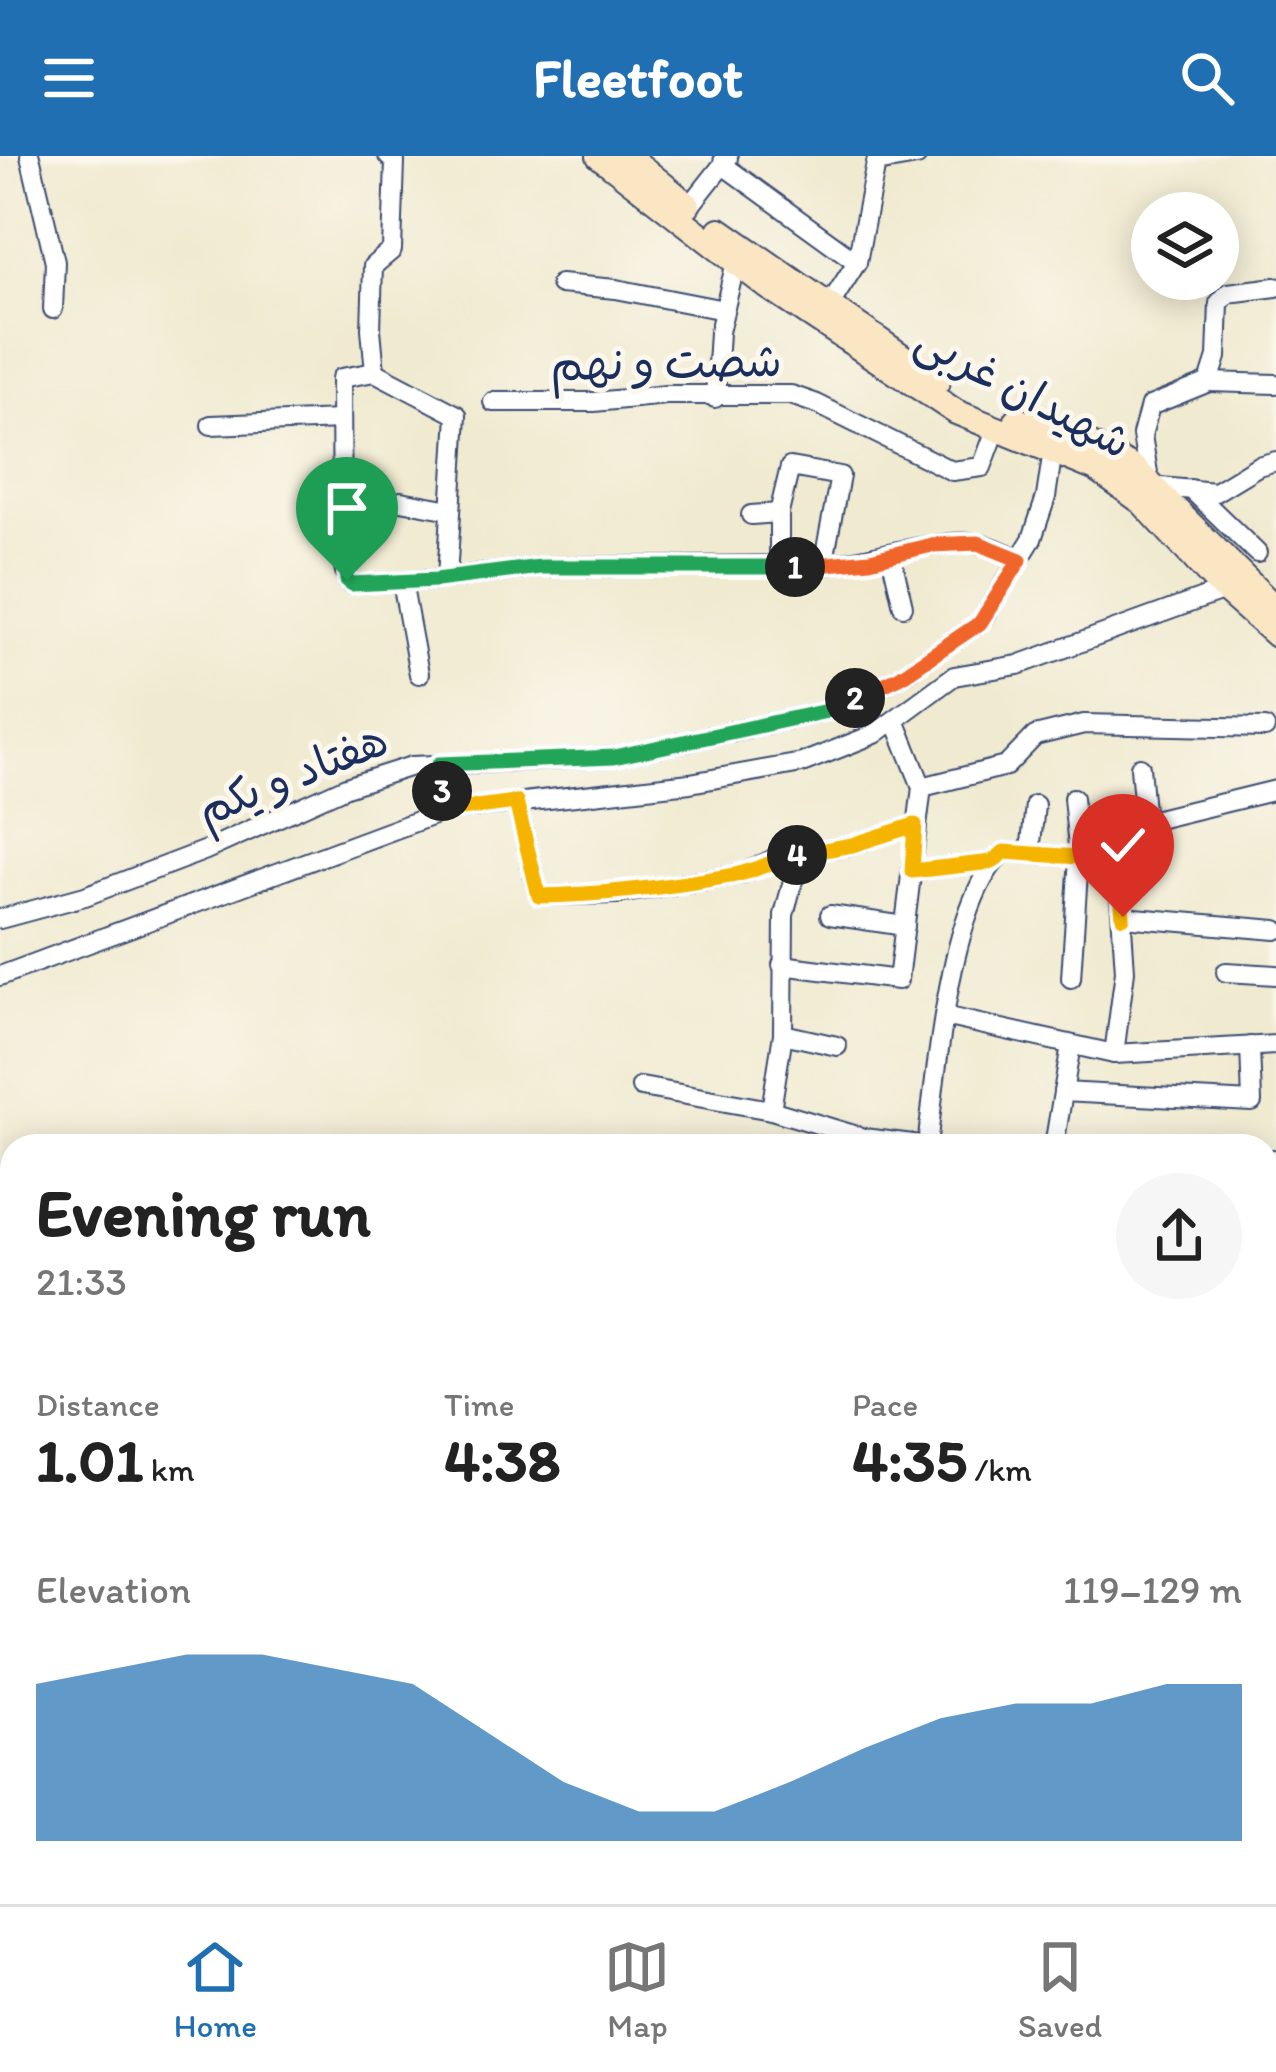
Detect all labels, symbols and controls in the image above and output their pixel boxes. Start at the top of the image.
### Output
icon: menu [36,45,102,111]
icon: search [1174,45,1240,111]
text: Fleetfoot [533,46,743,111]
map controls [1131,192,1239,300]
button: layers [1131,192,1239,300]
street label: شهیدان غربی [906,311,1141,472]
street label: شصت و نهم [550,333,782,400]
pin [296,457,398,580]
icon: arrive [314,475,380,541]
pin: 1 [765,537,825,597]
text: 1 [787,547,803,586]
pin: 2 [825,668,885,728]
text: 2 [846,678,864,717]
street label: هفتاد و یکم [189,711,399,845]
pin: 3 [412,761,472,821]
text: 3 [433,771,451,810]
pin [1072,794,1174,917]
icon: check [1090,812,1156,878]
pin: 4 [767,825,827,885]
text: 4 [787,835,807,874]
text: Evening run [36,1173,371,1253]
button: share [1116,1173,1242,1299]
text: 21:33 [36,1258,127,1305]
text: Distance [36,1385,160,1424]
text: Time [444,1385,514,1424]
text: Pace [852,1385,918,1424]
text: 1.01 [36,1424,143,1496]
text: 4:38 [444,1424,560,1496]
text: 4:35 [852,1424,967,1496]
text: km [143,1450,194,1489]
text: /km [967,1450,1032,1489]
text: Elevation [36,1566,191,1613]
text: 119–129 m [1063,1566,1242,1613]
tab: Home [174,1934,257,2045]
tab: Map [604,1934,670,2045]
tab: Saved [1018,1934,1102,2045]

